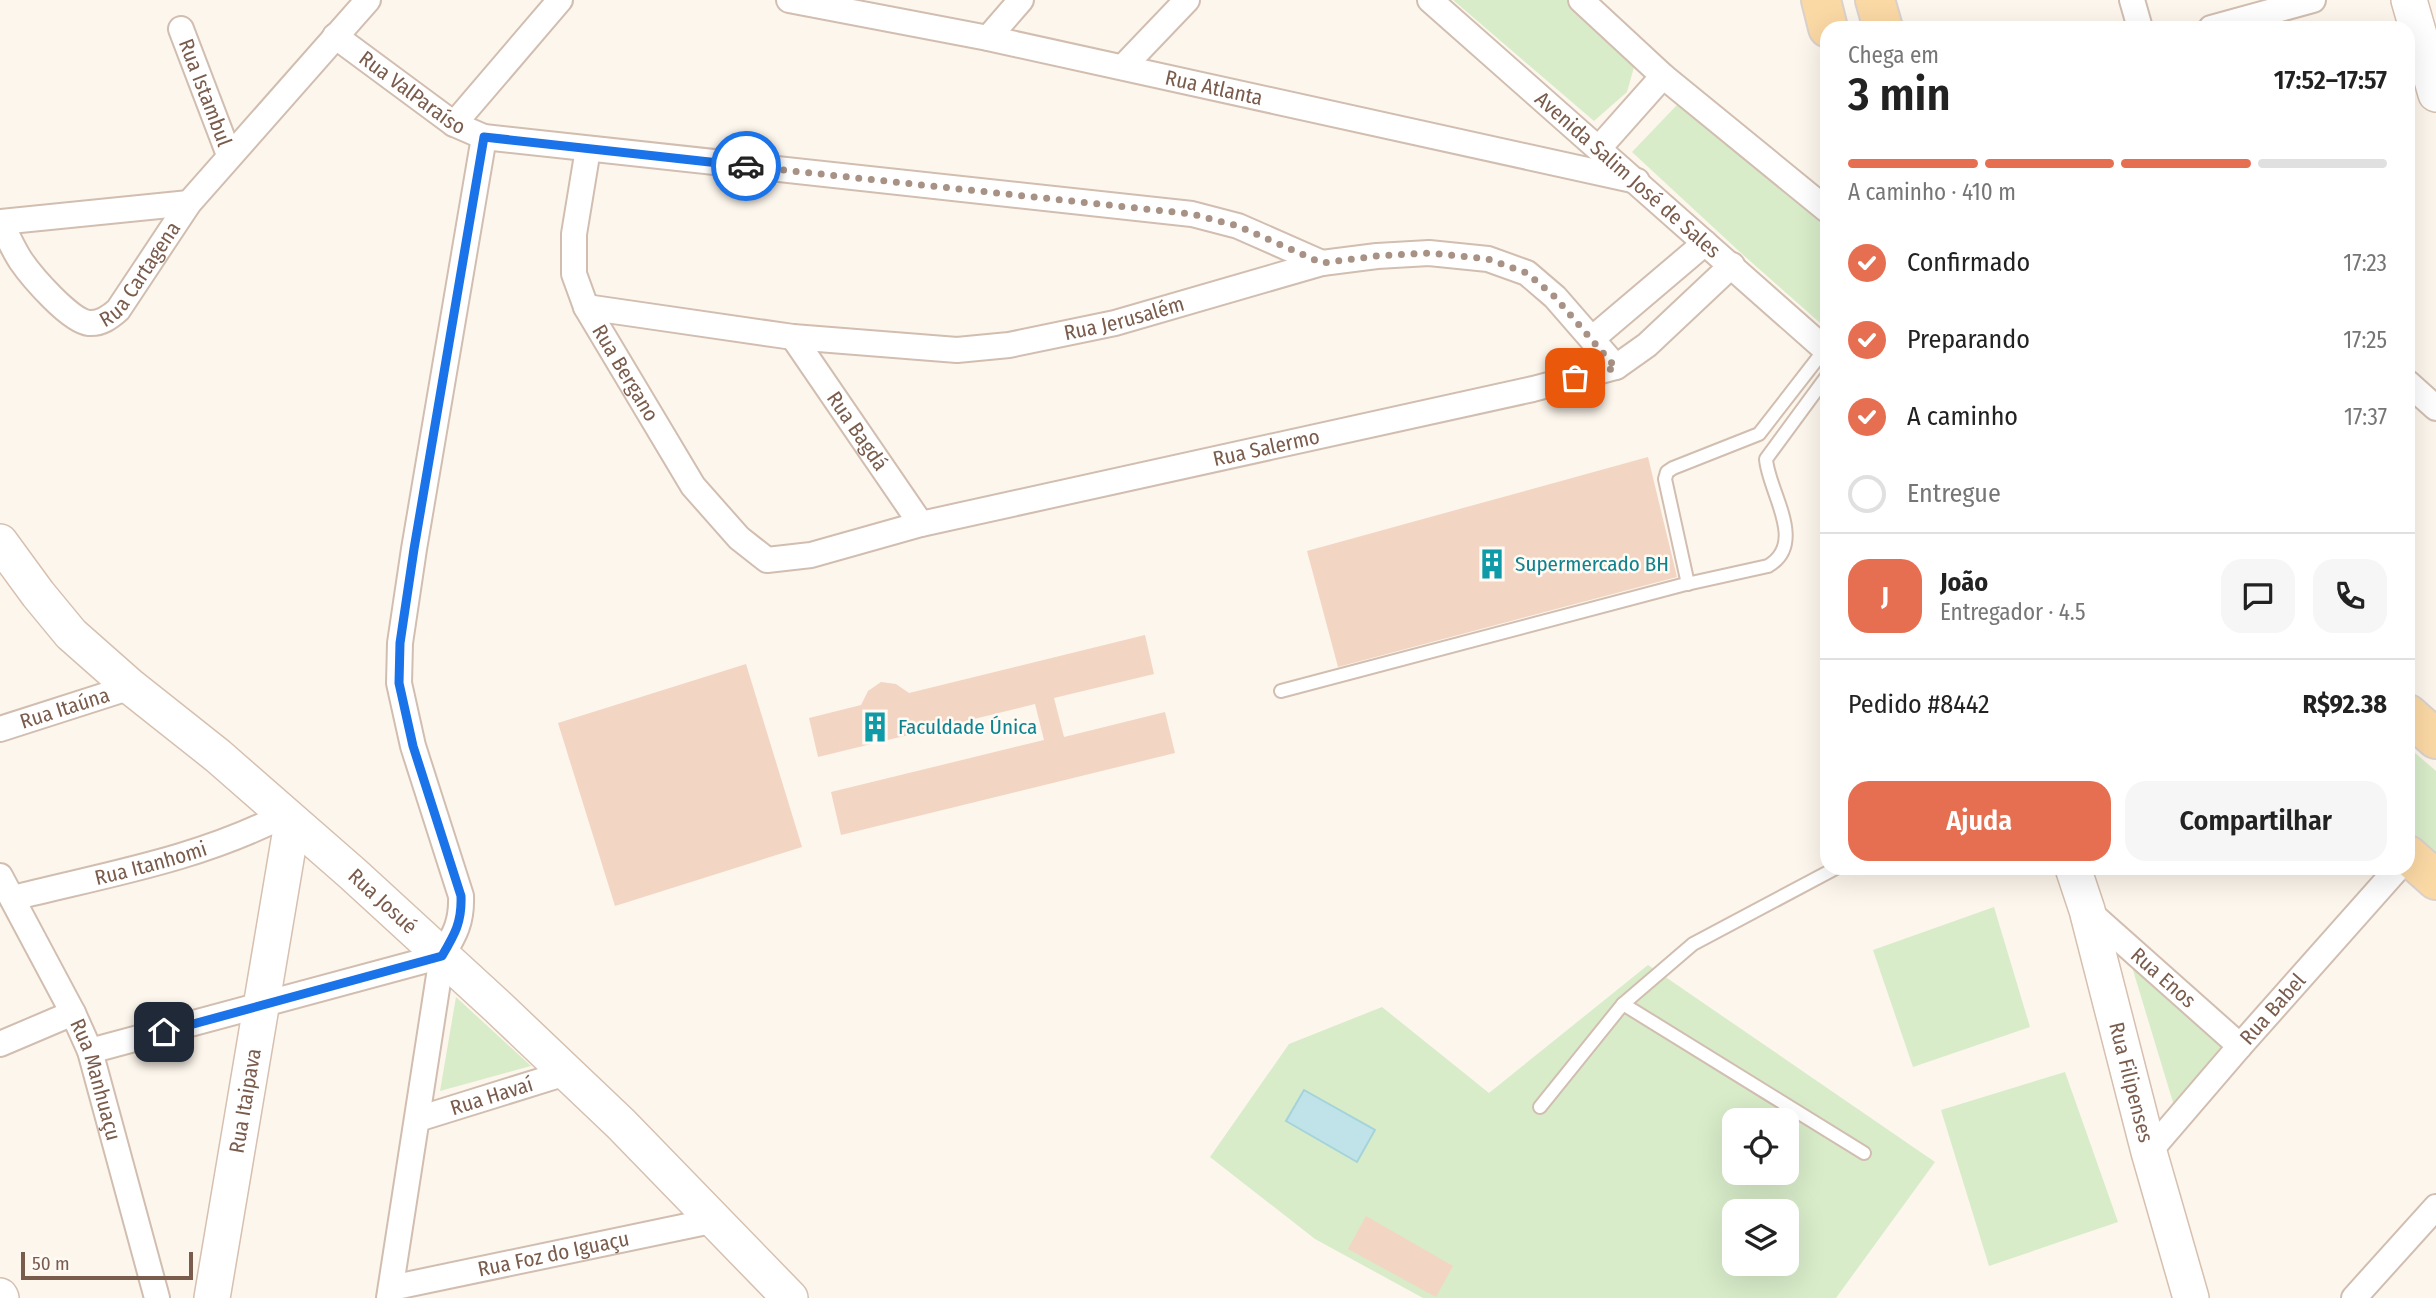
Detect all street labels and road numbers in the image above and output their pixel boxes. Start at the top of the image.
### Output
street label: Rua Istambul [173,35,238,150]
street label: Rua ValParaíso [354,45,469,140]
street label: Rua Atlanta [1163,64,1265,111]
street label: Avenida Salim José de Sales [1530,86,1726,264]
street label: Rua Cartagena [95,217,186,333]
street label: Rua Jerusalém [1062,291,1187,346]
street label: Rua Bergano [586,320,664,426]
street label: Rua Bagdá [821,386,894,476]
street label: Rua Salermo [1210,423,1322,472]
street label: Rua Itaúna [17,682,113,735]
street label: Rua Itanhomi [92,836,210,891]
street label: Rua Josué [343,863,423,940]
street label: Rua Enos [2125,942,2201,1014]
street label: Rua Babel [2234,968,2311,1050]
street label: Rua Manhuaçu [64,1015,127,1143]
street label: Rua Filipenses [2103,1019,2159,1145]
street label: Rua Itaipava [224,1046,267,1155]
street label: Rua Havaí [447,1071,536,1121]
street label: Rua Foz do Iguaçu [476,1226,631,1282]

